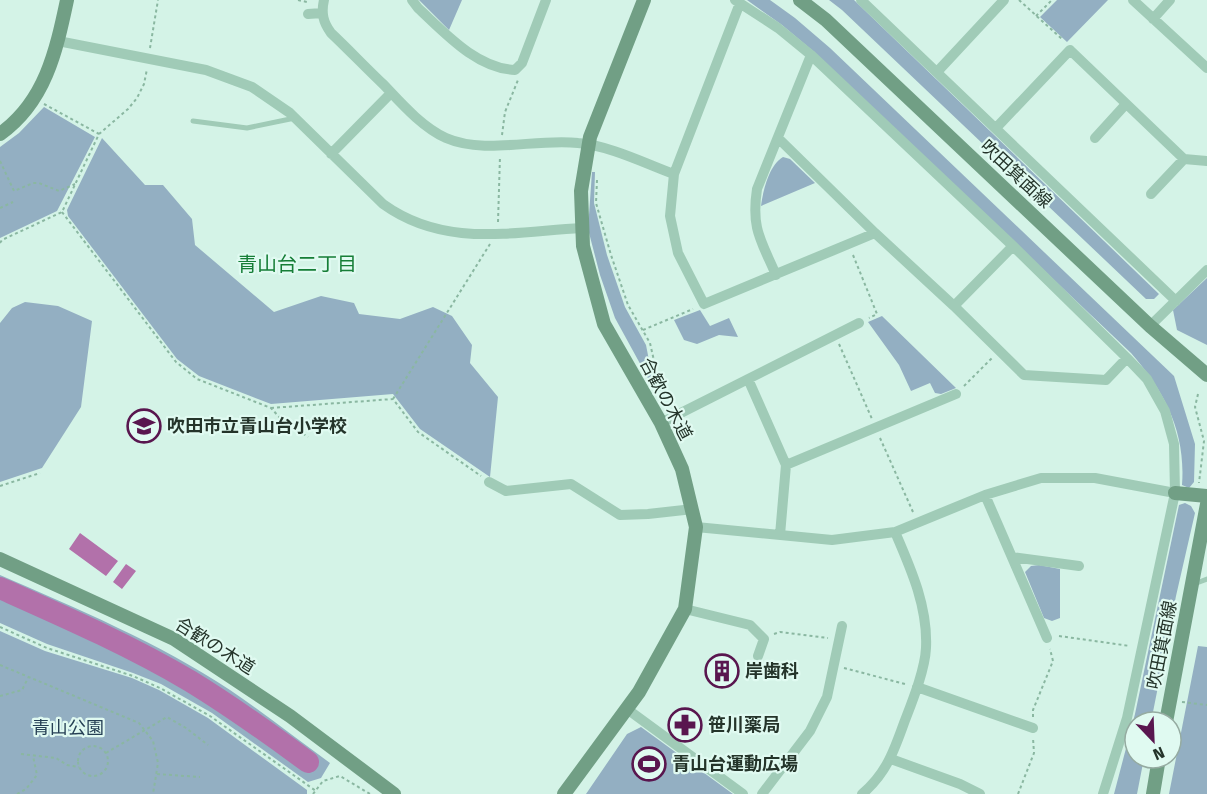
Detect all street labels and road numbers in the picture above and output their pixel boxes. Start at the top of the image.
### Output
street label: 吹田箕面線 [976,135,1056,213]
street label: 合歓の木道 [635,354,697,444]
street label: 吹田箕面線 [1143,599,1181,691]
street label: 合歓の木道 [171,613,259,679]

